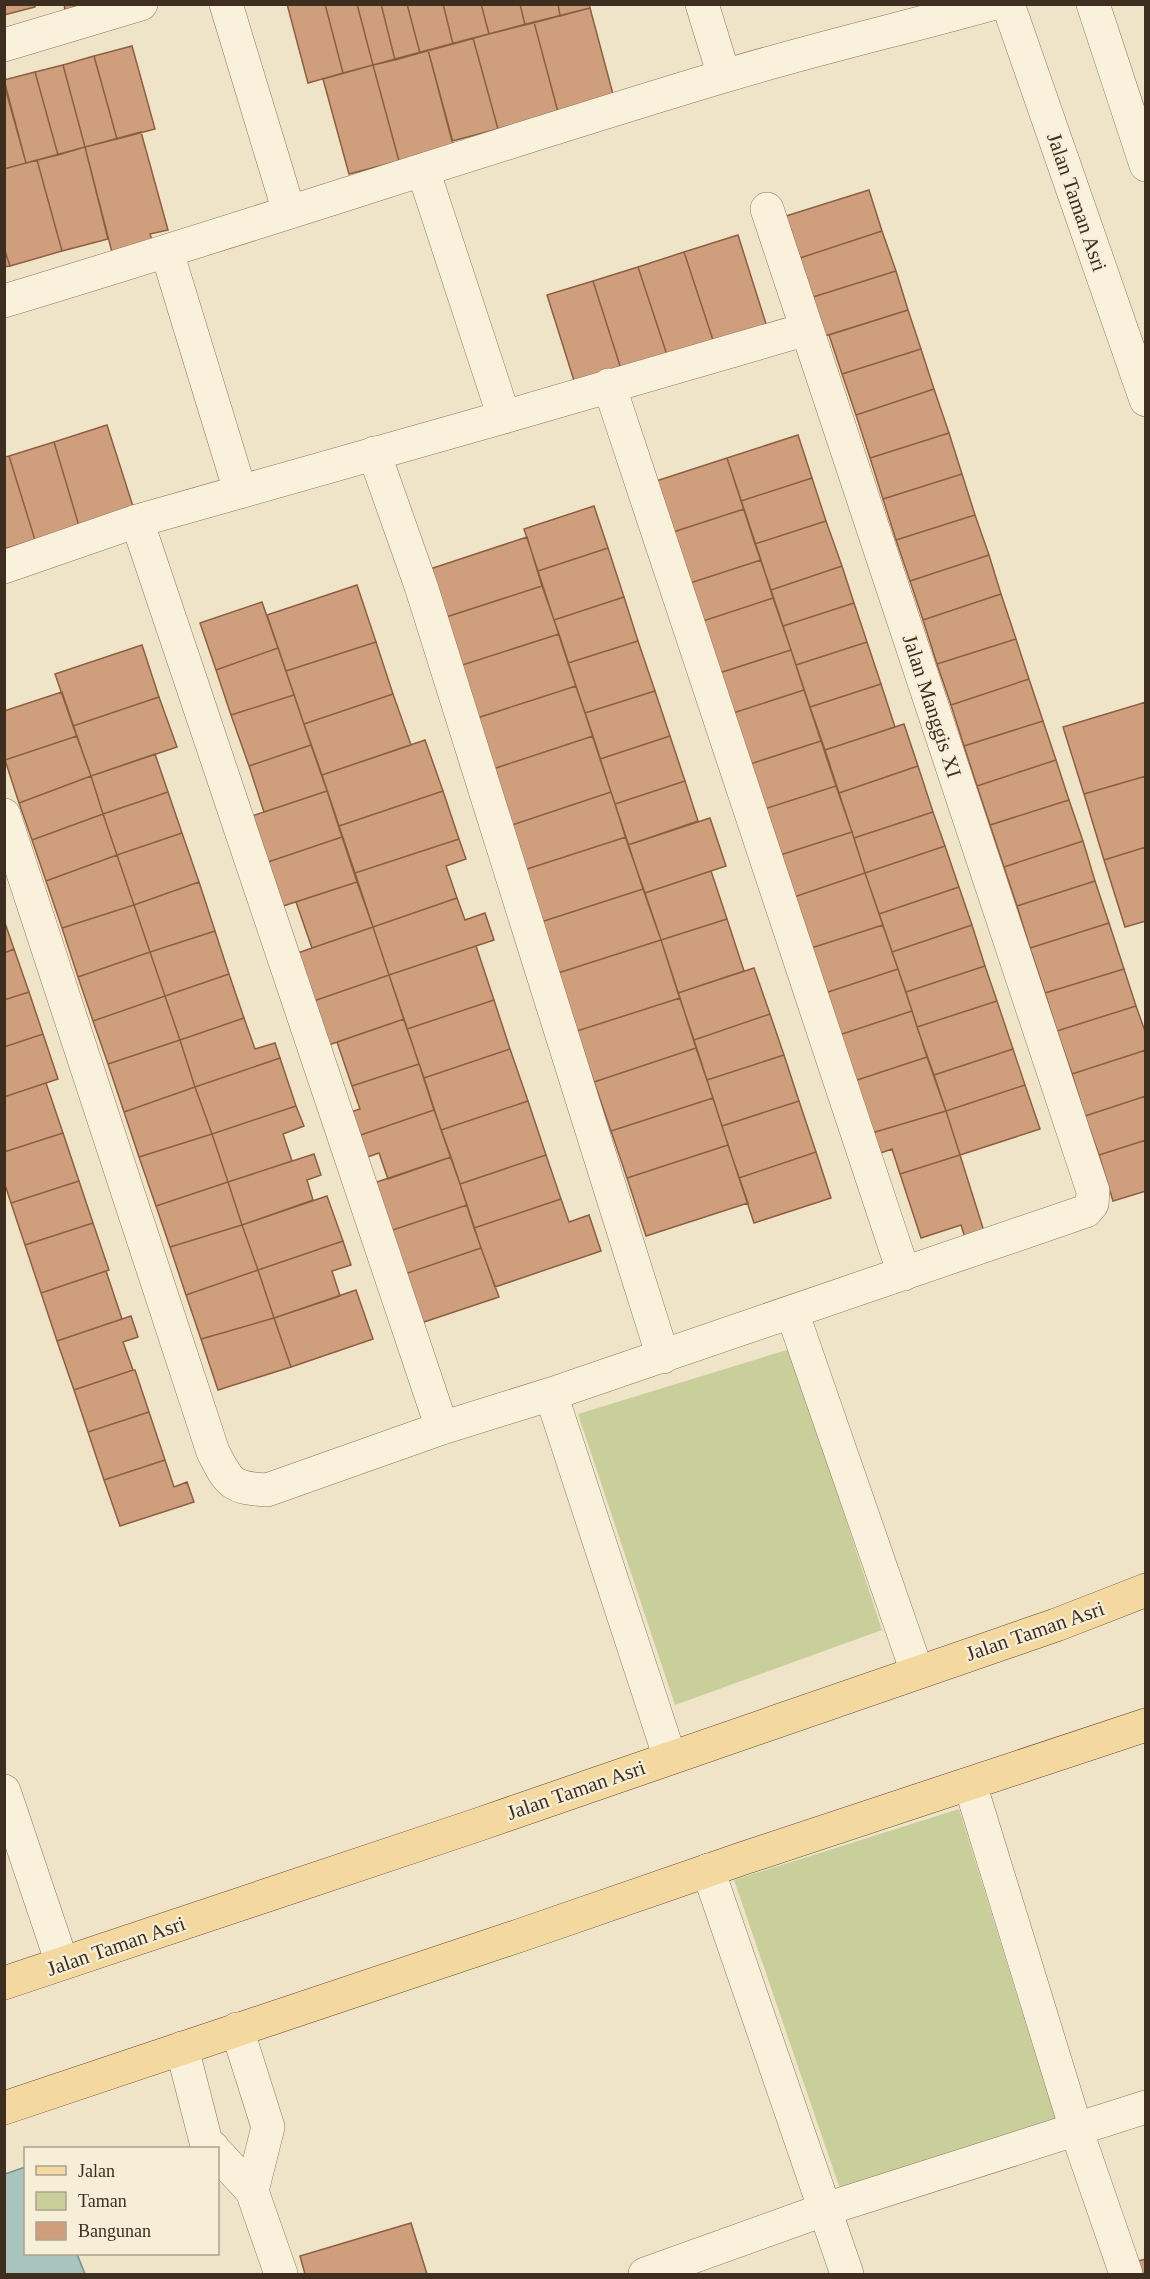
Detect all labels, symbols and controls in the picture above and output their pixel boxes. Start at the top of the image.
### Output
street label: Jalan Taman Asri [1042,129,1112,275]
street label: Jalan Manggis XI [898,631,966,781]
street label: Jalan Taman Asri [962,1596,1108,1666]
street label: Jalan Taman Asri [503,1755,649,1825]
street label: Jalan Taman Asri [43,1911,189,1981]
legend [24,2147,219,2255]
text: Jalan [78,2161,115,2181]
text: Taman [78,2191,127,2211]
text: Bangunan [78,2221,151,2241]

